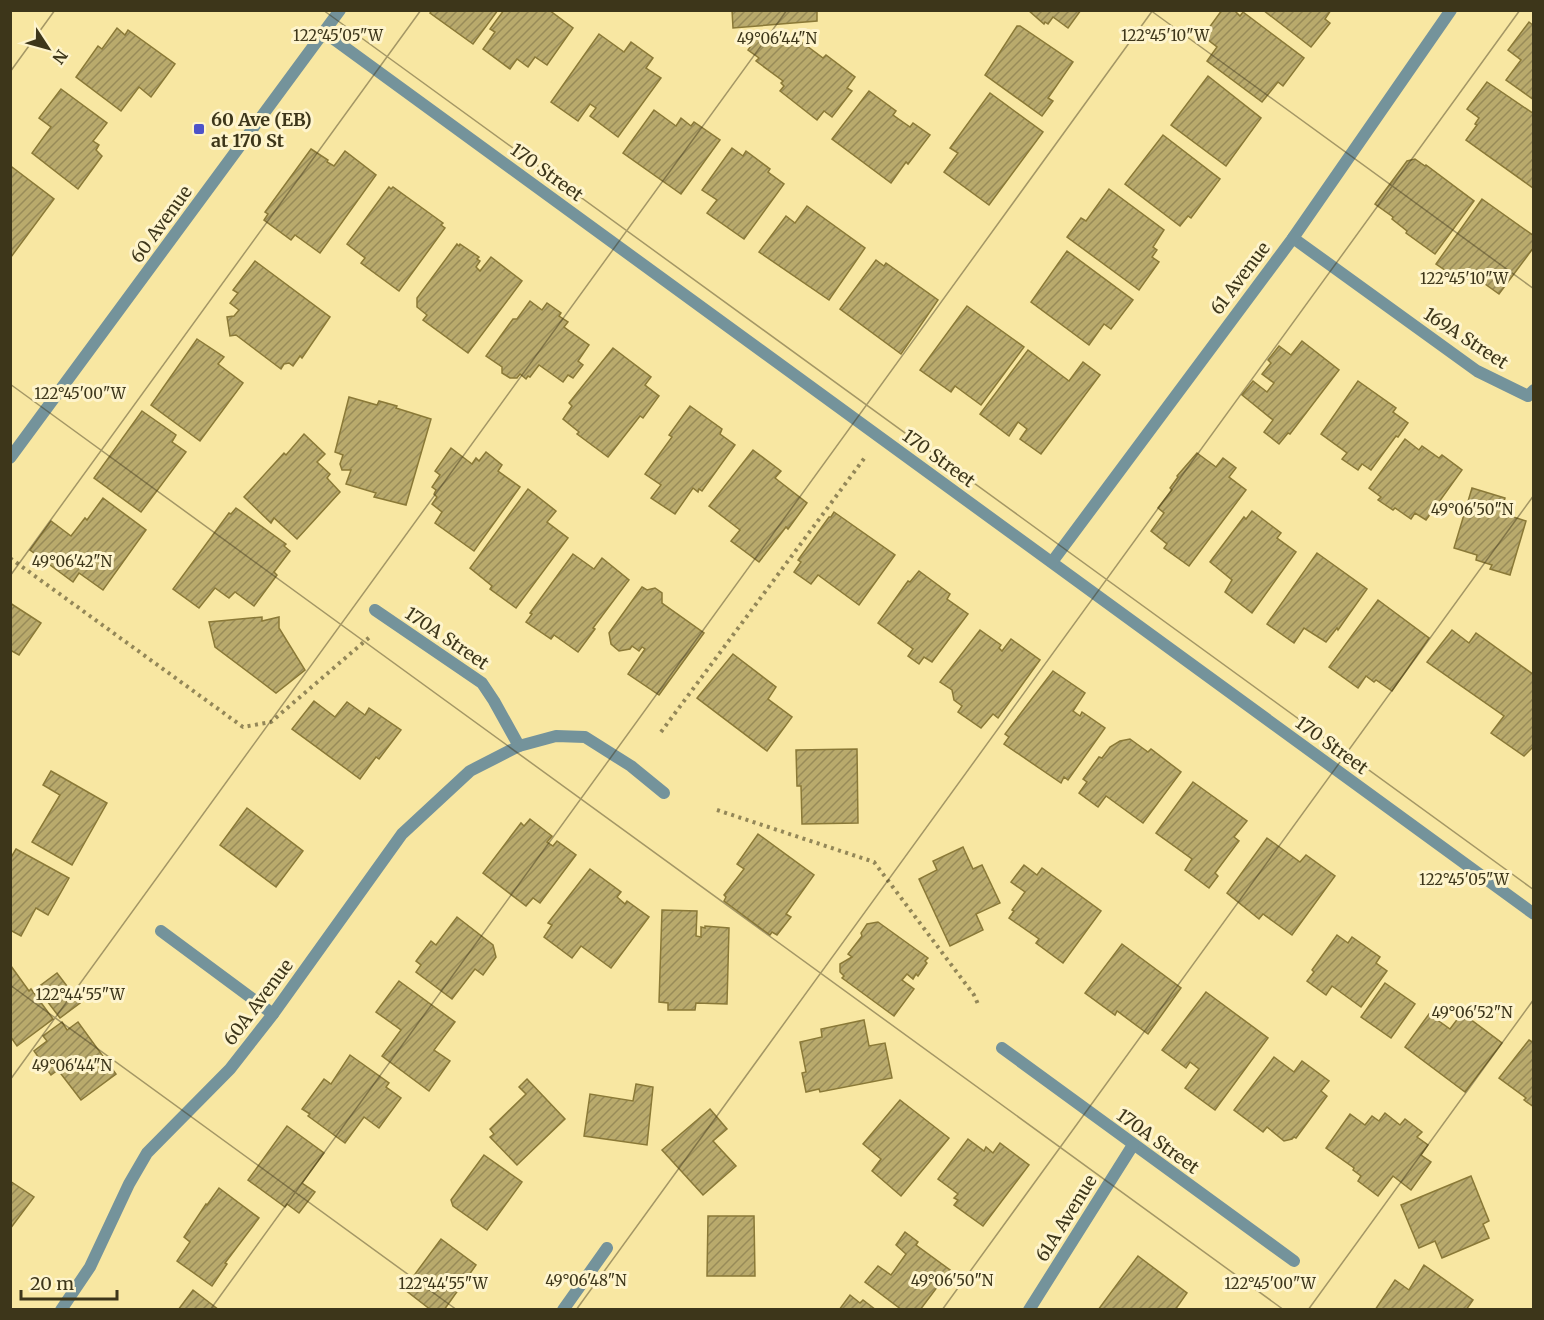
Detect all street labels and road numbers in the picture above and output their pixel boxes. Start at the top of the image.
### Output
street label: 170 Street [506,138,588,206]
street label: 60 Avenue [125,181,197,267]
street label: 61 Avenue [1205,237,1275,319]
street label: 169A Street [1419,302,1513,374]
street label: 170 Street [898,424,980,492]
street label: 170A Street [401,602,493,674]
street label: 170 Street [1291,711,1373,779]
street label: 60A Avenue [218,954,298,1050]
street label: 170A Street [1112,1103,1204,1179]
street label: 61A Avenue [1030,1170,1102,1266]

